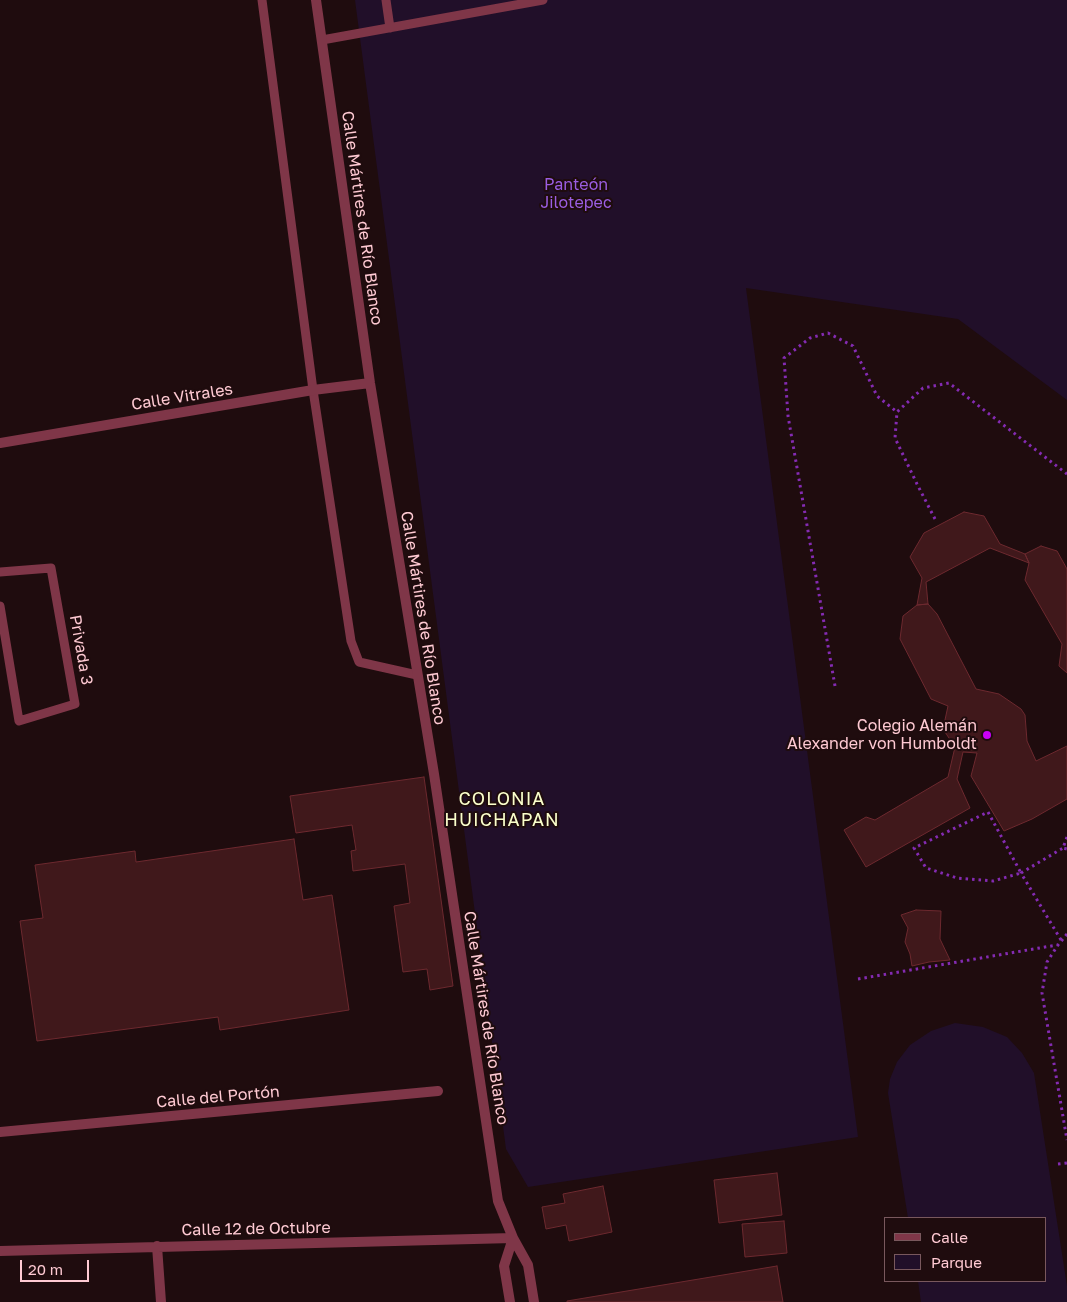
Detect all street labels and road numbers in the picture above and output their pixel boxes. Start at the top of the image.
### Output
street label: Calle Mártires de Río Blanco [337,110,387,326]
street label: Calle Vitrales [130,379,234,415]
street label: Calle Mártires de Río Blanco [397,510,449,726]
street label: Privada 3 [65,613,97,687]
street label: Calle Mártires de Río Blanco [460,910,512,1126]
street label: Calle del Portón [155,1082,281,1112]
street label: Calle 12 de Octubre [181,1218,331,1240]

